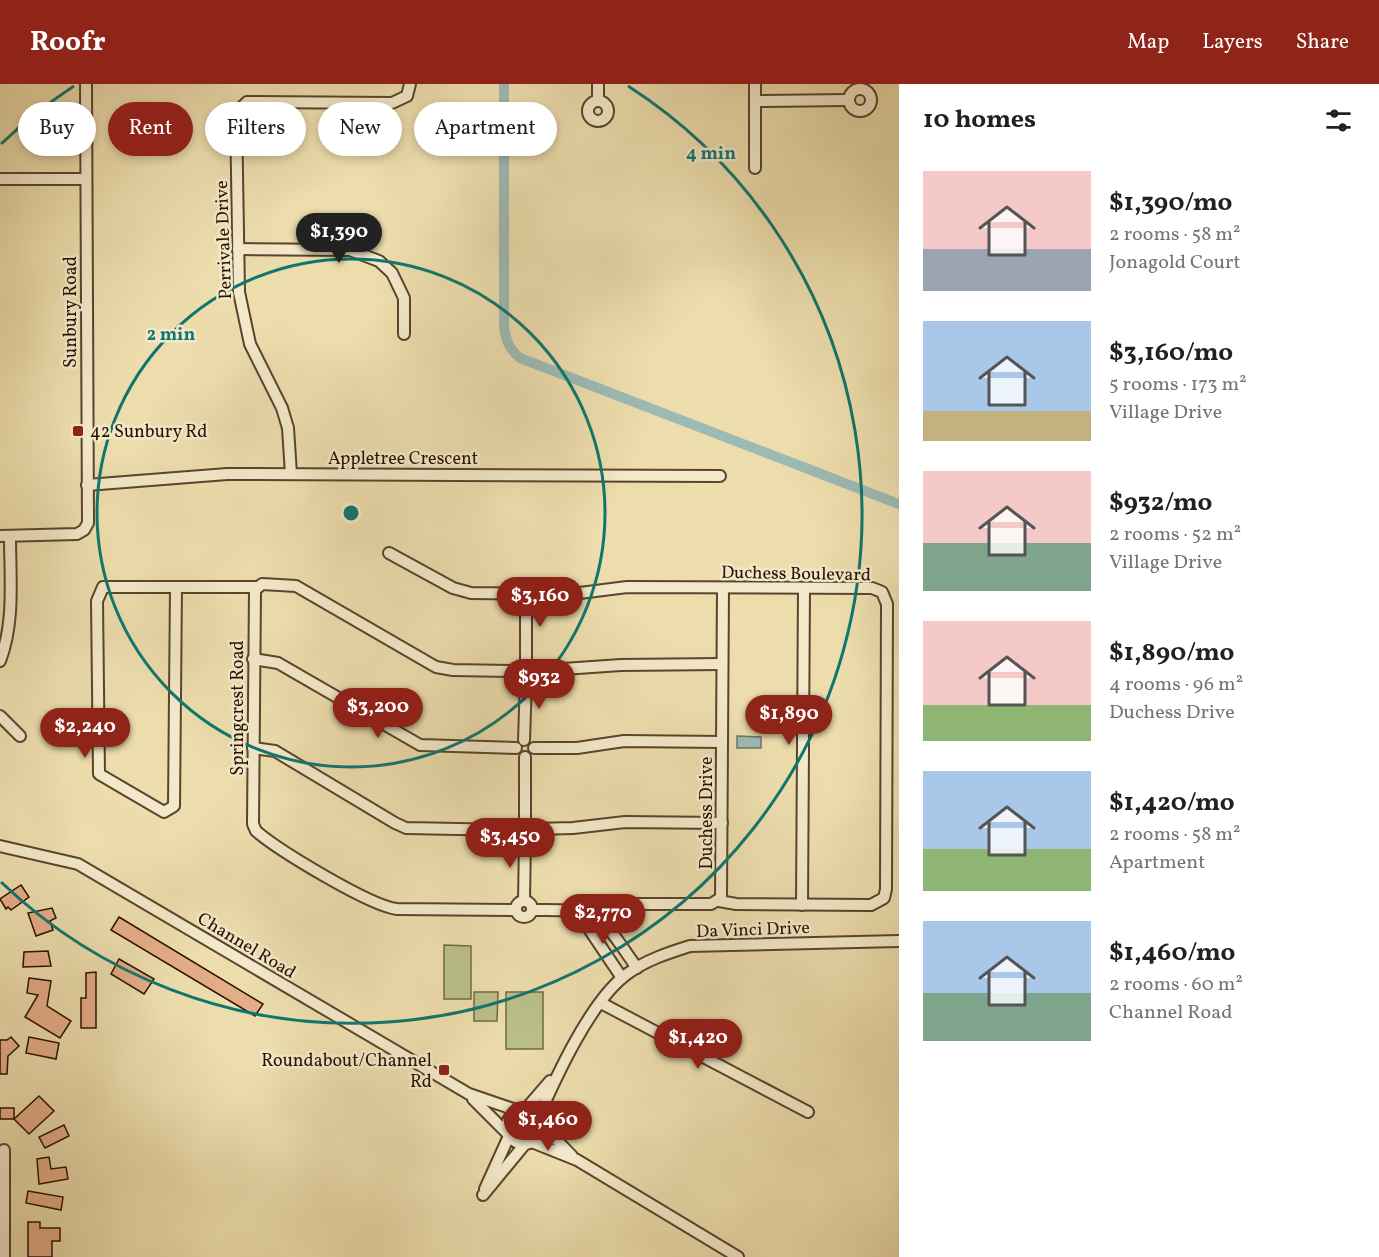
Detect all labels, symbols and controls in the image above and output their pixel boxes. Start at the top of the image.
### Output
text: Roofr [30,23,105,62]
text: Map [1127,28,1169,57]
text: Layers [1202,28,1263,57]
text: Share [1296,28,1349,57]
chip: Buy [18,102,96,156]
chip: Rent [108,102,193,156]
chip: Filters [205,102,306,156]
chip: New [318,102,402,156]
chip: Apartment [414,102,557,156]
text: 10 homes [923,102,1036,138]
icon: filters [1322,104,1355,137]
text: 4 min [686,142,736,167]
street label: Perrivale Drive [210,180,239,300]
text: $1,390/mo [1109,185,1232,221]
icon: home [971,195,1043,267]
pin: $1,390 [290,213,388,264]
text: $1,390 [310,218,368,246]
text: 2 rooms · 58 m² [1109,221,1240,249]
text: Jonagold Court [1109,249,1240,277]
street label: Sunbury Road [59,256,84,368]
text: 2 min [147,323,195,348]
text: $3,160/mo [1109,335,1233,371]
icon: home [971,345,1043,417]
text: 5 rooms · 173 m² [1109,371,1247,399]
text: Village Drive [1109,399,1222,427]
place label: 42 Sunbury Rd [90,420,207,445]
marker: 42 Sunbury Rd [71,424,85,438]
street label: Appletree Crescent [328,447,478,472]
text: $932/mo [1109,485,1212,521]
icon: home [971,495,1043,567]
centre of rings [341,503,361,523]
text: 2 rooms · 52 m² [1109,521,1241,549]
text: Village Drive [1109,549,1222,577]
street label: Duchess Boulevard [721,561,871,588]
pin: $3,160 [491,577,589,628]
text: $3,160 [511,582,569,610]
text: $1,890/mo [1109,635,1234,671]
street label: Springcrest Road [226,640,251,776]
icon: home [971,645,1043,717]
pin: $932 [503,659,575,710]
text: $932 [518,664,560,692]
text: 4 rooms · 96 m² [1109,671,1243,699]
pin: $3,200 [329,688,427,739]
text: $3,200 [347,693,409,721]
pin: $1,890 [740,695,838,746]
text: Duchess Drive [1109,699,1235,727]
text: $1,890 [759,700,819,728]
pin: $2,240 [36,708,134,759]
text: $2,240 [54,713,116,741]
street label: Duchess Drive [695,756,720,870]
text: $1,420/mo [1109,785,1235,821]
icon: home [971,795,1043,867]
pin: $3,450 [461,818,559,869]
text: 2 rooms · 58 m² [1109,821,1240,849]
text: $3,450 [480,823,540,851]
text: Apartment [1109,849,1205,877]
pin: $2,770 [554,894,652,945]
text: $2,770 [574,899,632,927]
street label: Channel Road [192,907,300,986]
street label: Da Vinci Drive [696,916,810,945]
text: $1,460/mo [1109,935,1235,971]
icon: home [971,945,1043,1017]
text: 2 rooms · 60 m² [1109,971,1243,999]
text: Channel Road [1109,999,1232,1027]
pin: $1,420 [649,1019,747,1070]
text: $1,420 [668,1024,728,1052]
place label: Roundabout/Channel Rd [261,1049,432,1095]
marker: Roundabout/Channel Rd [437,1063,451,1077]
pin: $1,460 [499,1101,597,1152]
text: $1,460 [518,1106,578,1134]

